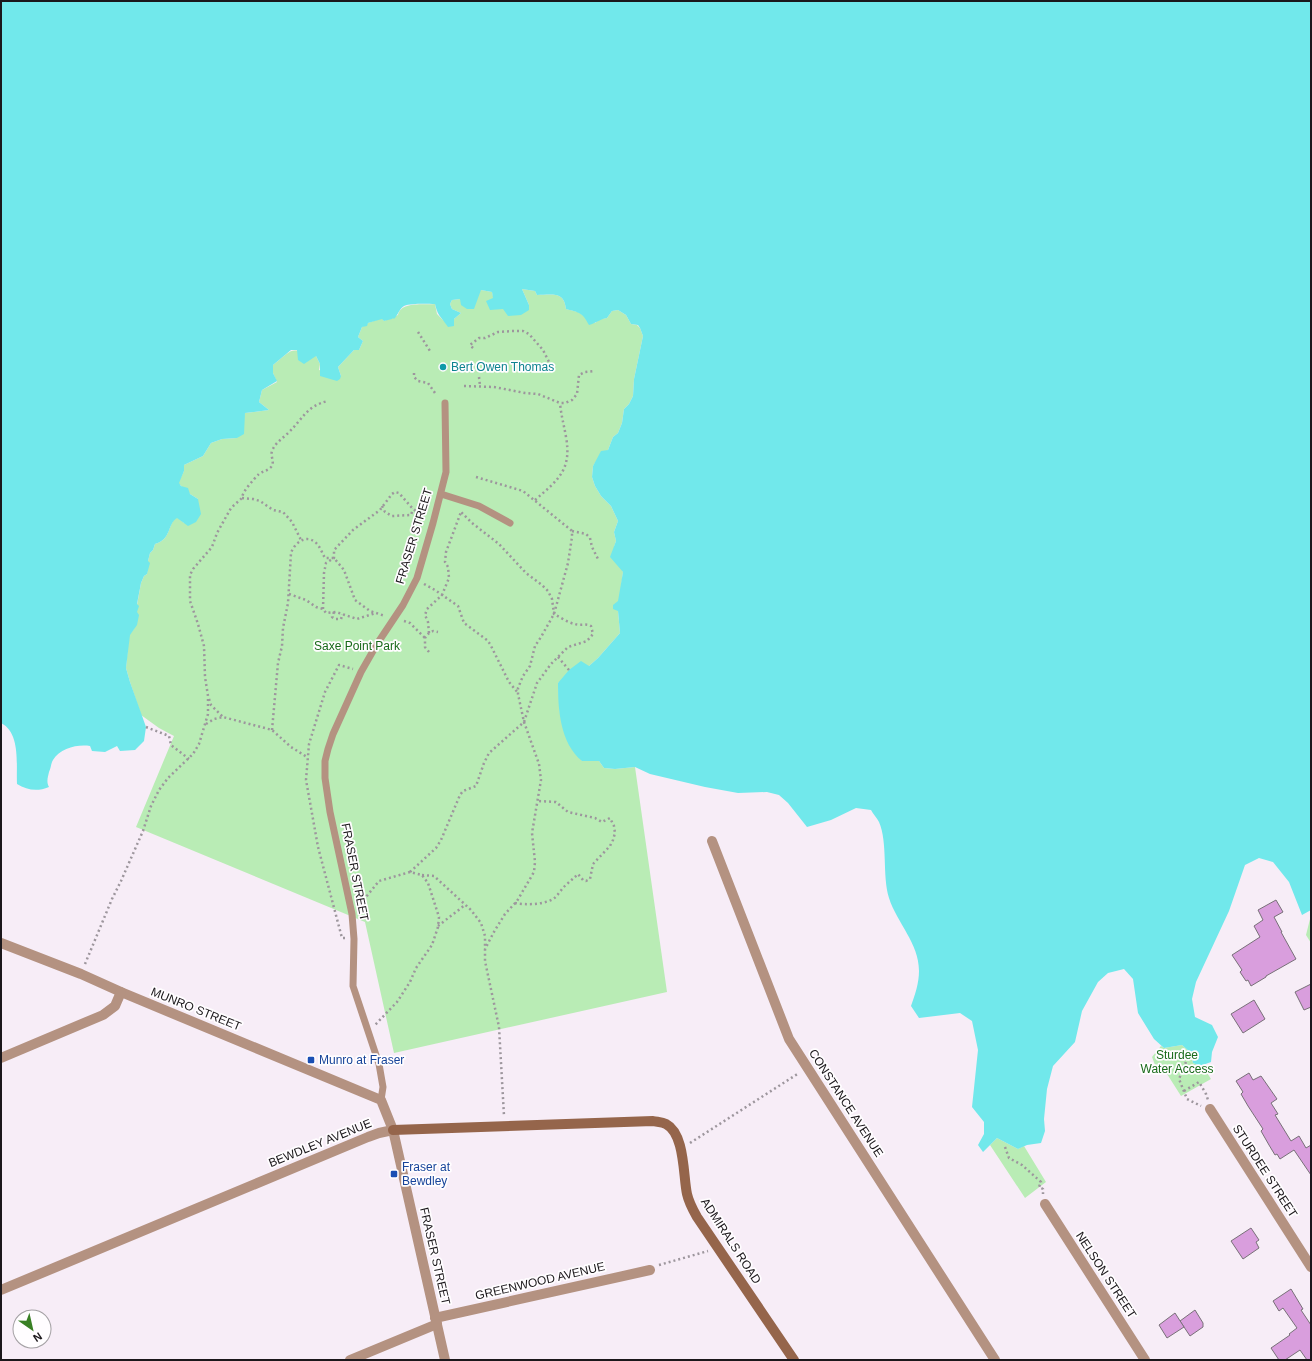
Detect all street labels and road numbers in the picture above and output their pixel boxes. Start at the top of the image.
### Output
street label: FRASER STREET [393,486,435,586]
street label: FRASER STREET [339,822,371,923]
street label: MUNRO STREET [149,985,244,1034]
street label: CONSTANCE AVENUE [806,1047,886,1159]
street label: BEWDLEY AVENUE [267,1116,373,1170]
street label: STURDEE STREET [1230,1122,1301,1221]
street label: ADMIRALS ROAD [698,1196,764,1287]
street label: FRASER STREET [417,1206,453,1307]
street label: NELSON STREET [1073,1229,1139,1321]
street label: GREENWOOD AVENUE [474,1259,606,1303]

